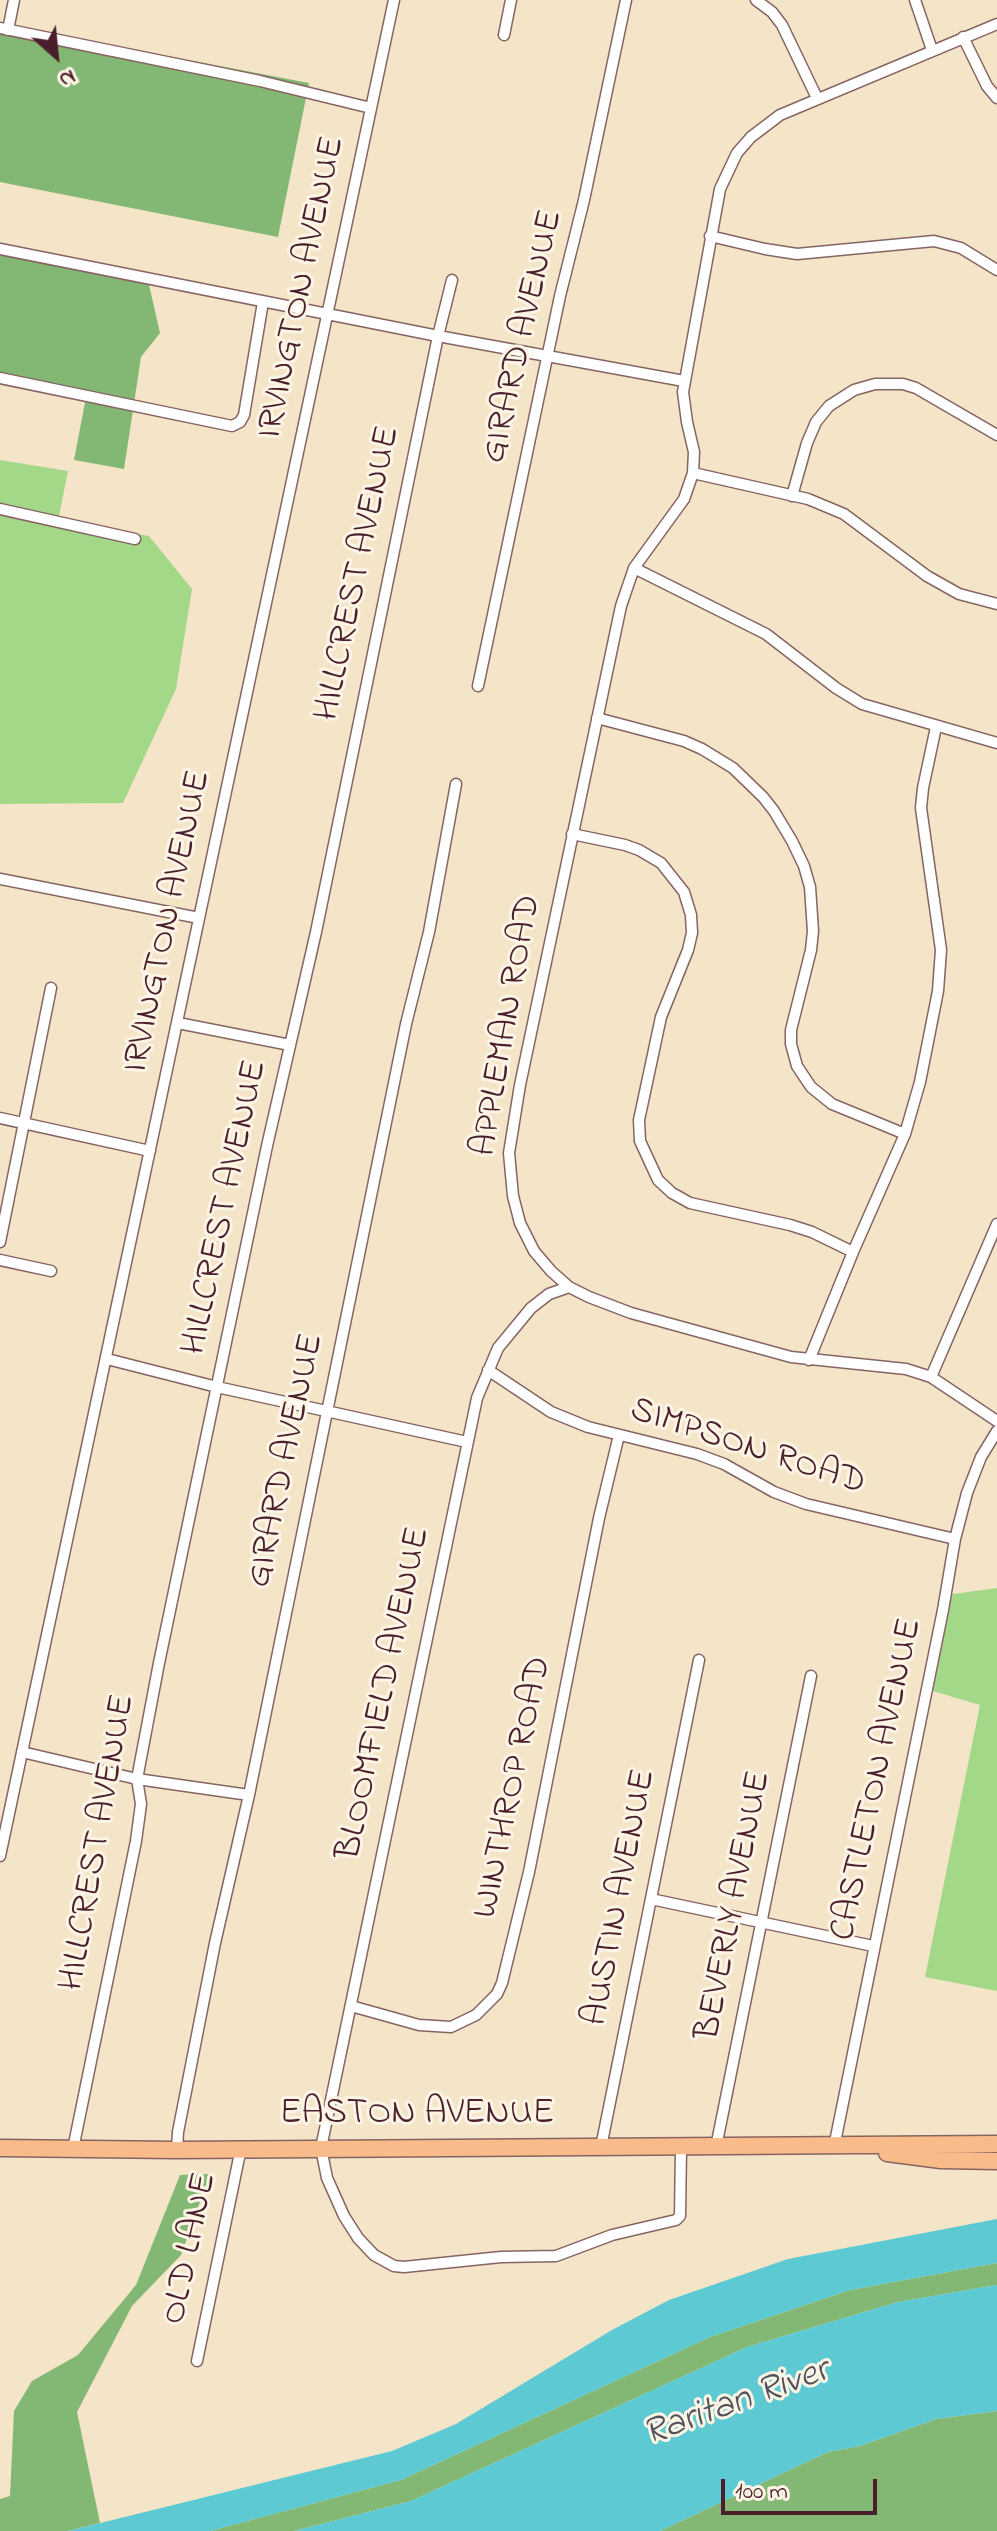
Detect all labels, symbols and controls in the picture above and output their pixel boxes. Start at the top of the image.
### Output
north arrow [16,16,96,96]
text: N [53,60,81,95]
street label: IRVINGTON AVENUE [251,133,357,443]
street label: GIRARD AVENUE [475,206,575,468]
street label: HILLCREST AVENUE [308,423,412,725]
street label: IRVINGTON AVENUE [117,767,223,1077]
street label: APPLEMAN ROAD [465,892,553,1160]
street label: HILLCREST AVENUE [175,1057,279,1359]
street label: GIRARD AVENUE [240,1330,336,1592]
street label: SIMPSON ROAD [624,1391,870,1507]
street label: BLOOMFIELD AVENUE [330,1524,442,1864]
street label: CASTLETON AVENUE [824,1615,934,1945]
street label: WINTHROP ROAD [466,1653,564,1923]
street label: HILLCREST AVENUE [53,1692,147,1994]
street label: AUSTIN AVENUE [576,1766,668,2030]
street label: BEVERLY AVENUE [689,1768,783,2044]
street label: EASTON AVENUE [280,2094,554,2138]
street label: OLD LANE [155,2169,229,2329]
water label: Raritan River [638,2350,836,2460]
scale bar [725,2463,881,2513]
text: 100 m [735,2475,788,2510]

